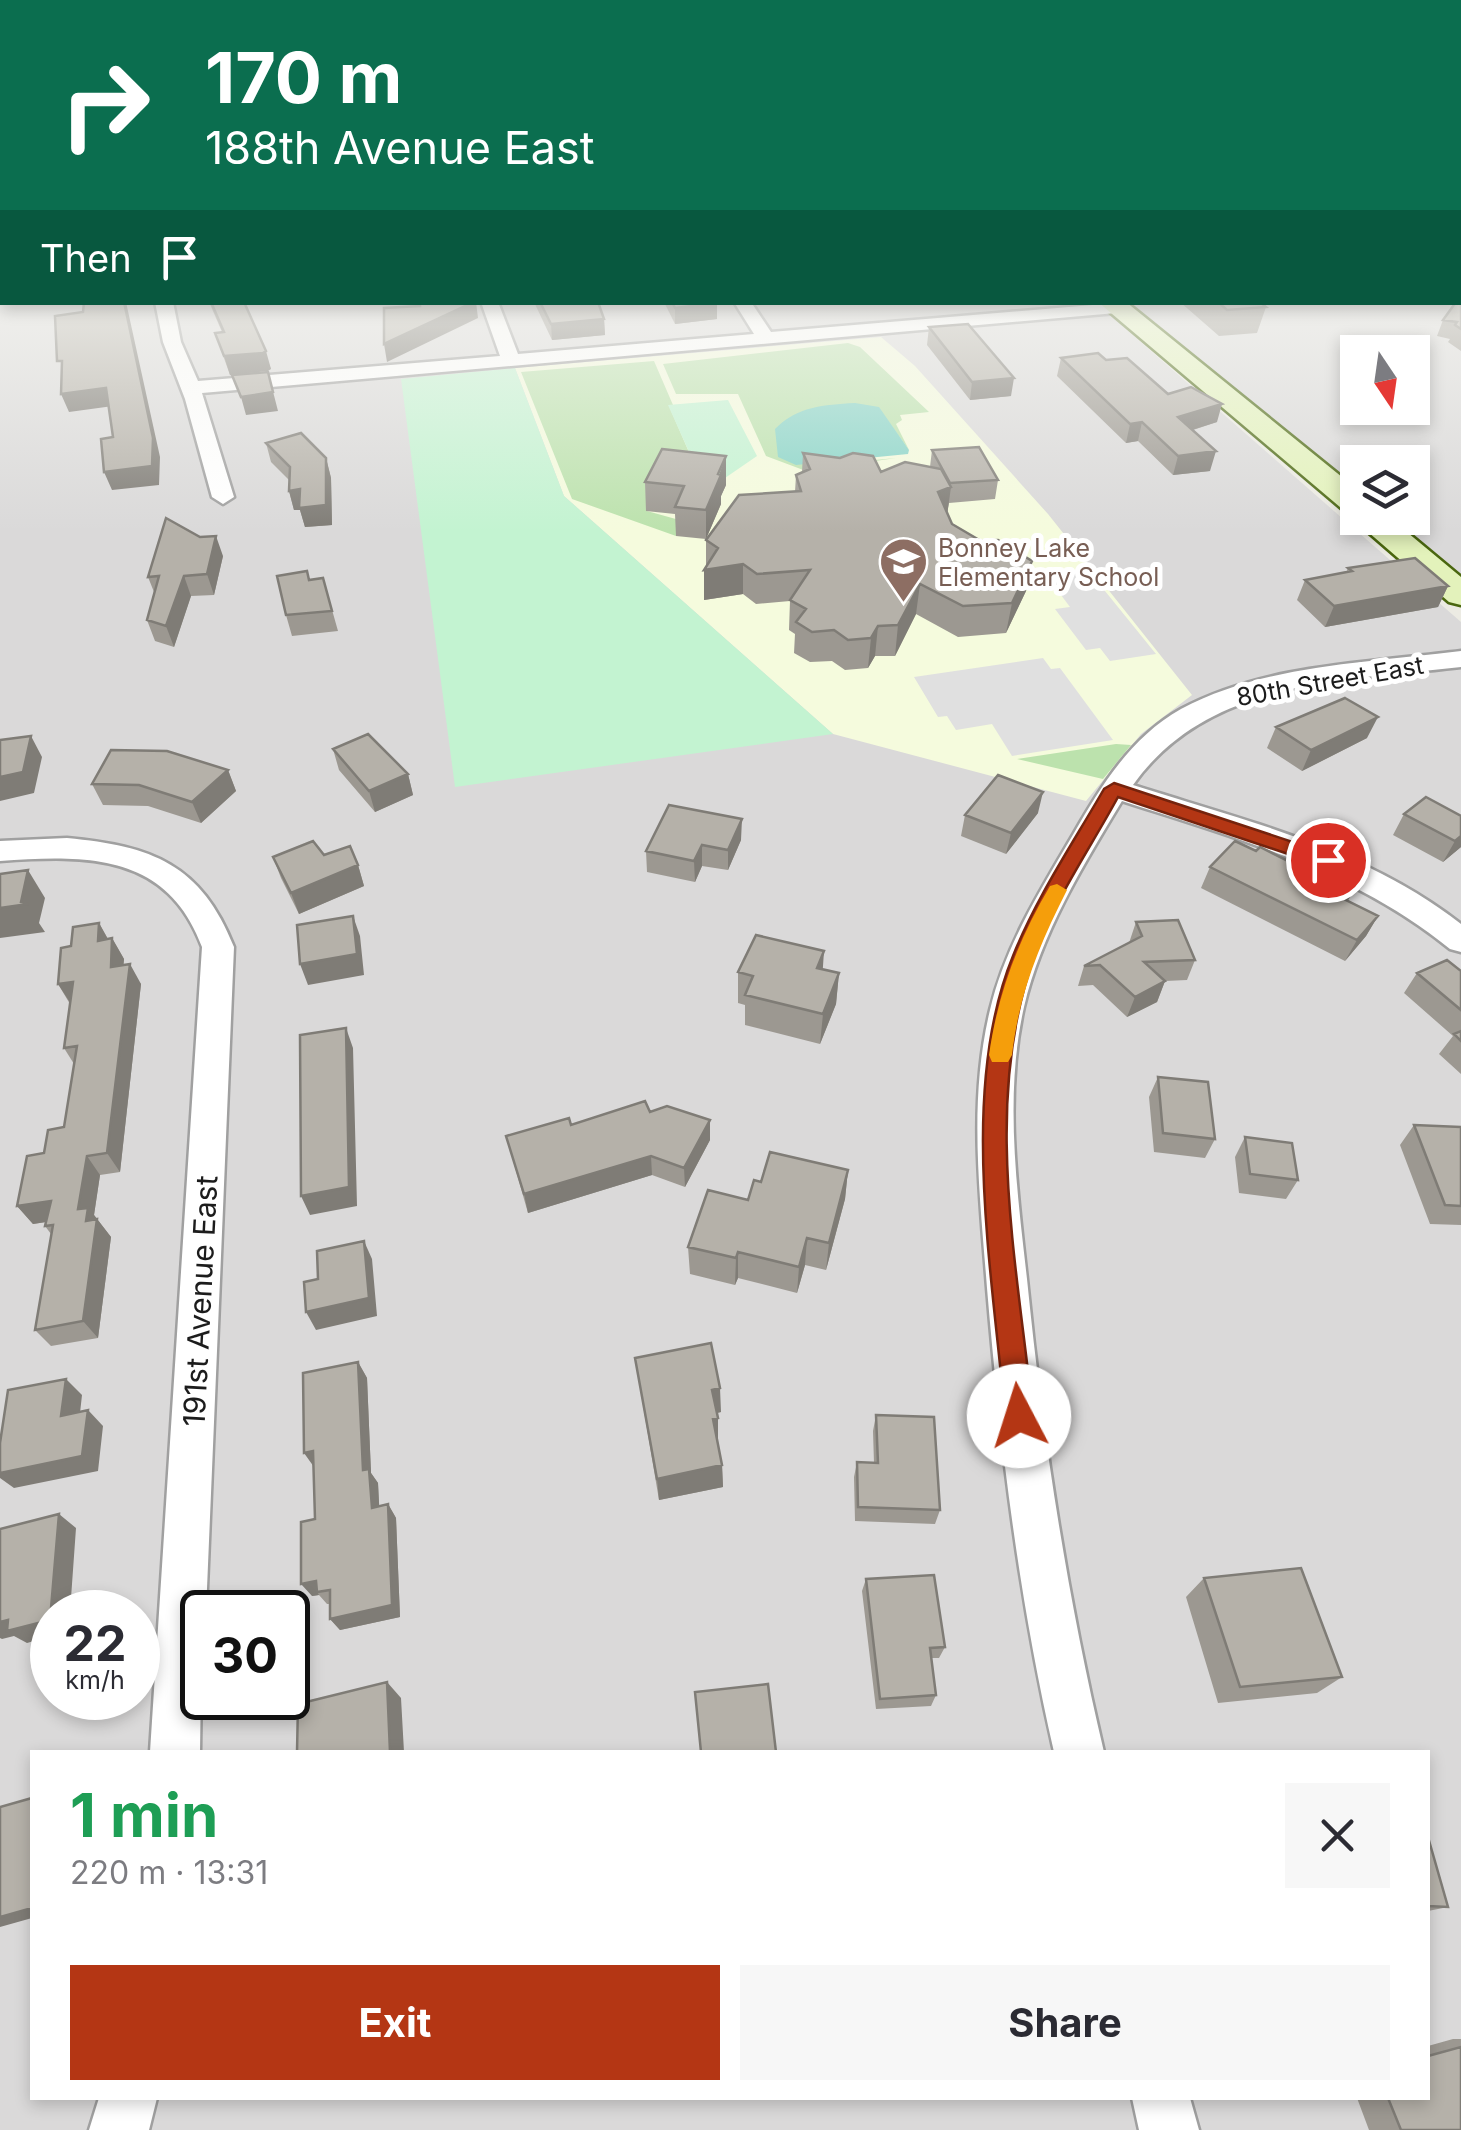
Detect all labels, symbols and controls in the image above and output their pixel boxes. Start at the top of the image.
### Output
text: 170 m [205,35,402,120]
icon: right [40,40,170,170]
text: 188th Avenue East [205,120,595,175]
icon: arrive [152,230,207,285]
text: Then [40,235,132,281]
north arrow [1340,335,1430,425]
map controls [1340,335,1430,535]
button: layers [1340,445,1430,535]
place label: Bonney Lake Elementary School [938,533,1159,592]
school or university icon: Bonney Lake Elementary School [877,536,929,604]
street label: 80th Street East [1234,650,1426,712]
pin [1286,818,1371,903]
icon: arrive [1301,833,1356,888]
street label: 191st Avenue East [175,1174,225,1427]
position arrow [967,1364,1071,1468]
speed limit sign: 30 [180,1590,310,1720]
text: 22 [64,1613,127,1673]
text: km/h [65,1665,125,1695]
text: 1 min [70,1779,218,1851]
button: close [1285,1783,1390,1888]
text: 220 m · 13:31 [70,1853,268,1892]
button: Exit [70,1965,720,2080]
button: Share [740,1965,1390,2080]

